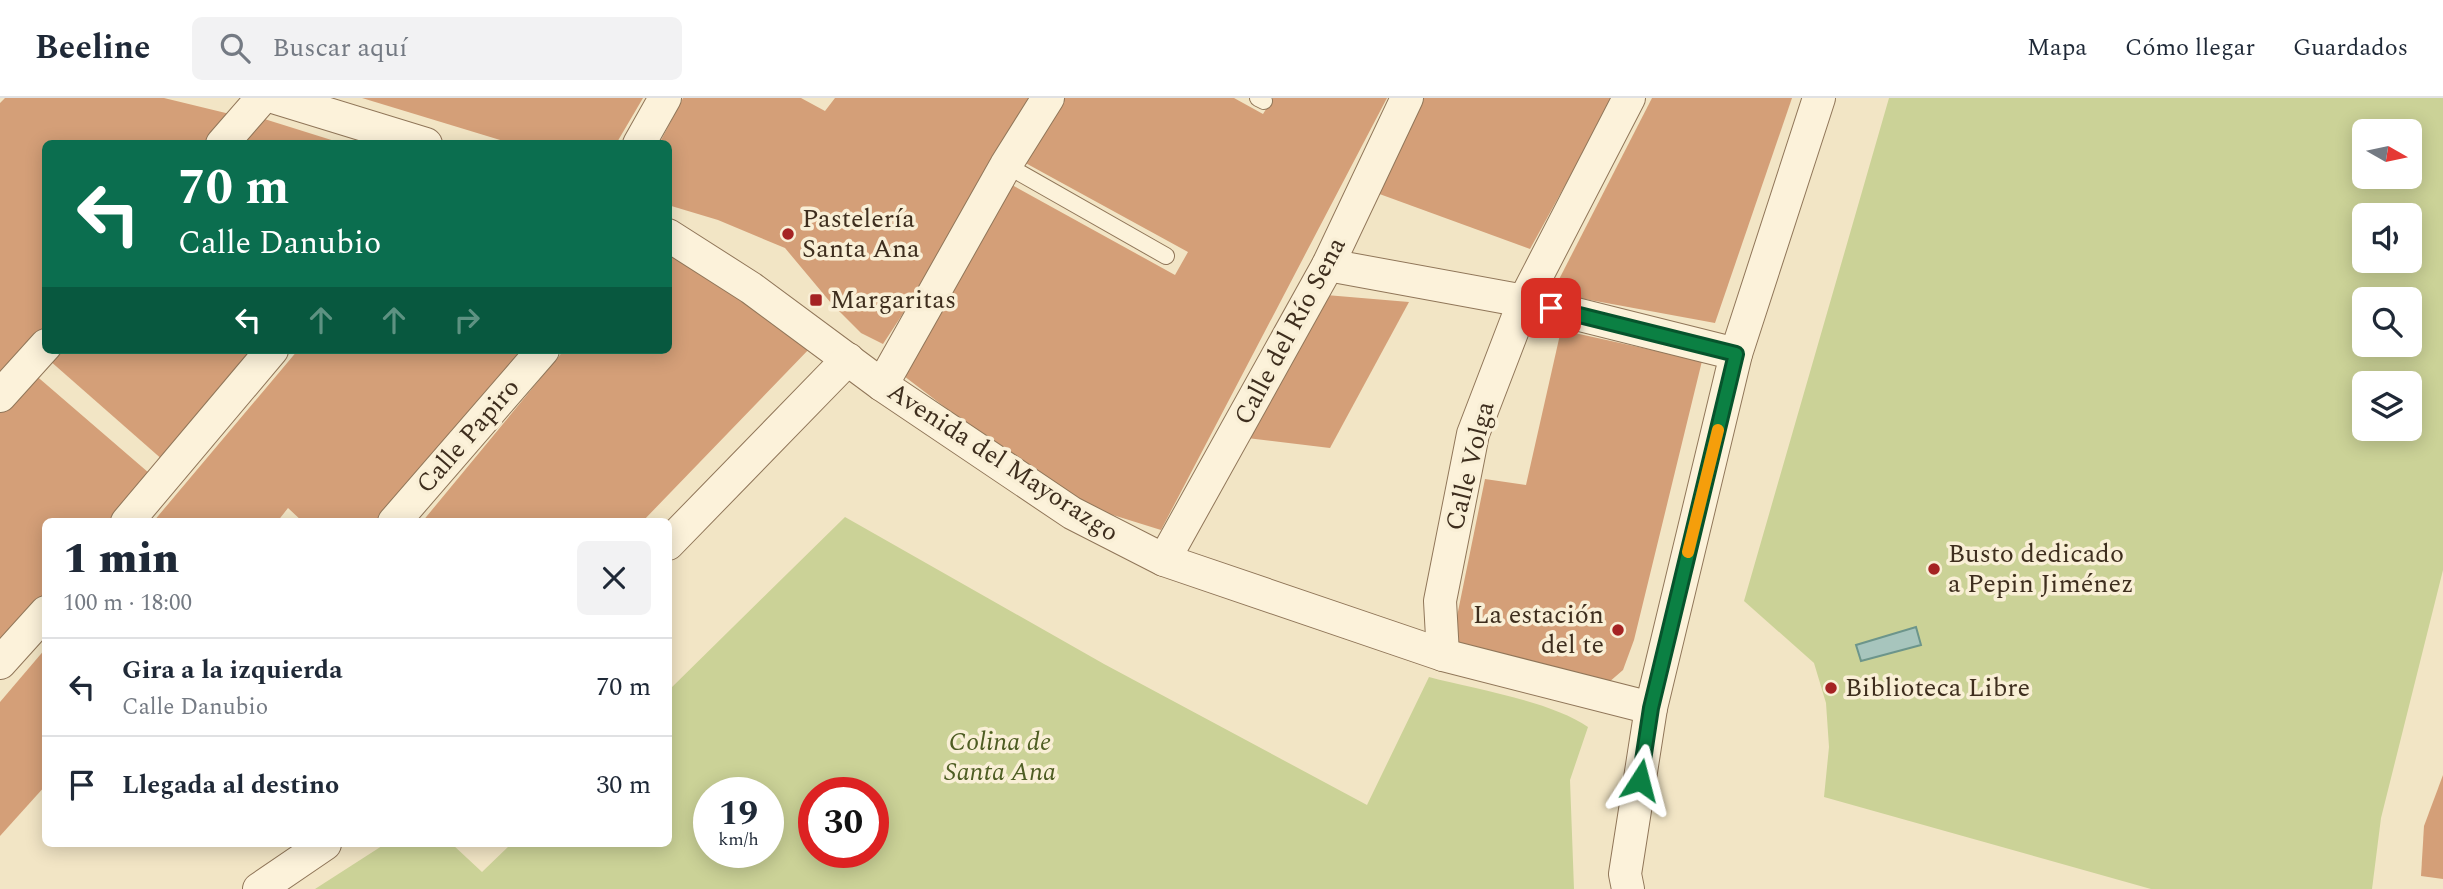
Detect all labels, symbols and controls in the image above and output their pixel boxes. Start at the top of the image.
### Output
search box [192,17,682,80]
text: Beeline [35,23,150,73]
text: Buscar aquí [272,28,407,68]
icon: search [216,29,254,67]
text: Mapa [2027,30,2087,66]
text: Cómo llegar [2125,30,2255,66]
text: Guardados [2293,30,2408,66]
north arrow [2352,119,2422,189]
map controls [2352,119,2422,441]
text: 70 m [178,151,289,226]
icon: left [63,168,154,259]
place label: Pastelería Santa Ana [802,199,920,269]
button: sound [2352,203,2422,273]
text: Calle Danubio [178,219,381,268]
marker: Pastelería Santa Ana [780,226,796,242]
street label: Calle del Río Sena [1224,230,1357,432]
pin [1521,278,1581,338]
place label: Margaritas [830,280,956,320]
button: search [2352,287,2422,357]
icon: arrive [1532,289,1570,327]
marker: Margaritas [808,292,824,308]
icon: left [229,301,267,339]
icon: ahead [302,301,340,339]
icon: ahead [375,301,413,339]
icon: right [448,301,486,339]
street label: Calle Papiro [406,369,530,503]
button: layers [2352,371,2422,441]
street label: Avenida del Mayorazgo [879,372,1127,552]
street label: Calle Volga [1435,397,1505,535]
text: 1 min [63,528,179,591]
place label: Busto dedicado a Pepin Jiménez [1948,534,2134,604]
button: close [577,541,651,615]
marker: Busto dedicado a Pepin Jiménez [1926,561,1942,577]
text: 100 m · 18:00 [63,586,192,621]
place label: La estación del te [1473,595,1604,665]
marker: La estación del te [1610,622,1626,638]
text: Gira a la izquierda [122,650,343,690]
text: 70 m [596,667,651,707]
icon: left [63,668,101,706]
place label: Biblioteca Libre [1845,668,2030,708]
marker: Biblioteca Libre [1823,680,1839,696]
text: Calle Danubio [122,690,268,725]
park label: Colina de Santa Ana [944,722,1056,792]
position arrow [1603,743,1677,817]
text: Llegada al destino [122,765,339,805]
text: 30 m [596,765,651,805]
icon: arrive [63,766,101,804]
speed limit sign: 30 [798,777,889,868]
text: 19 [719,787,758,840]
text: km/h [718,826,759,853]

